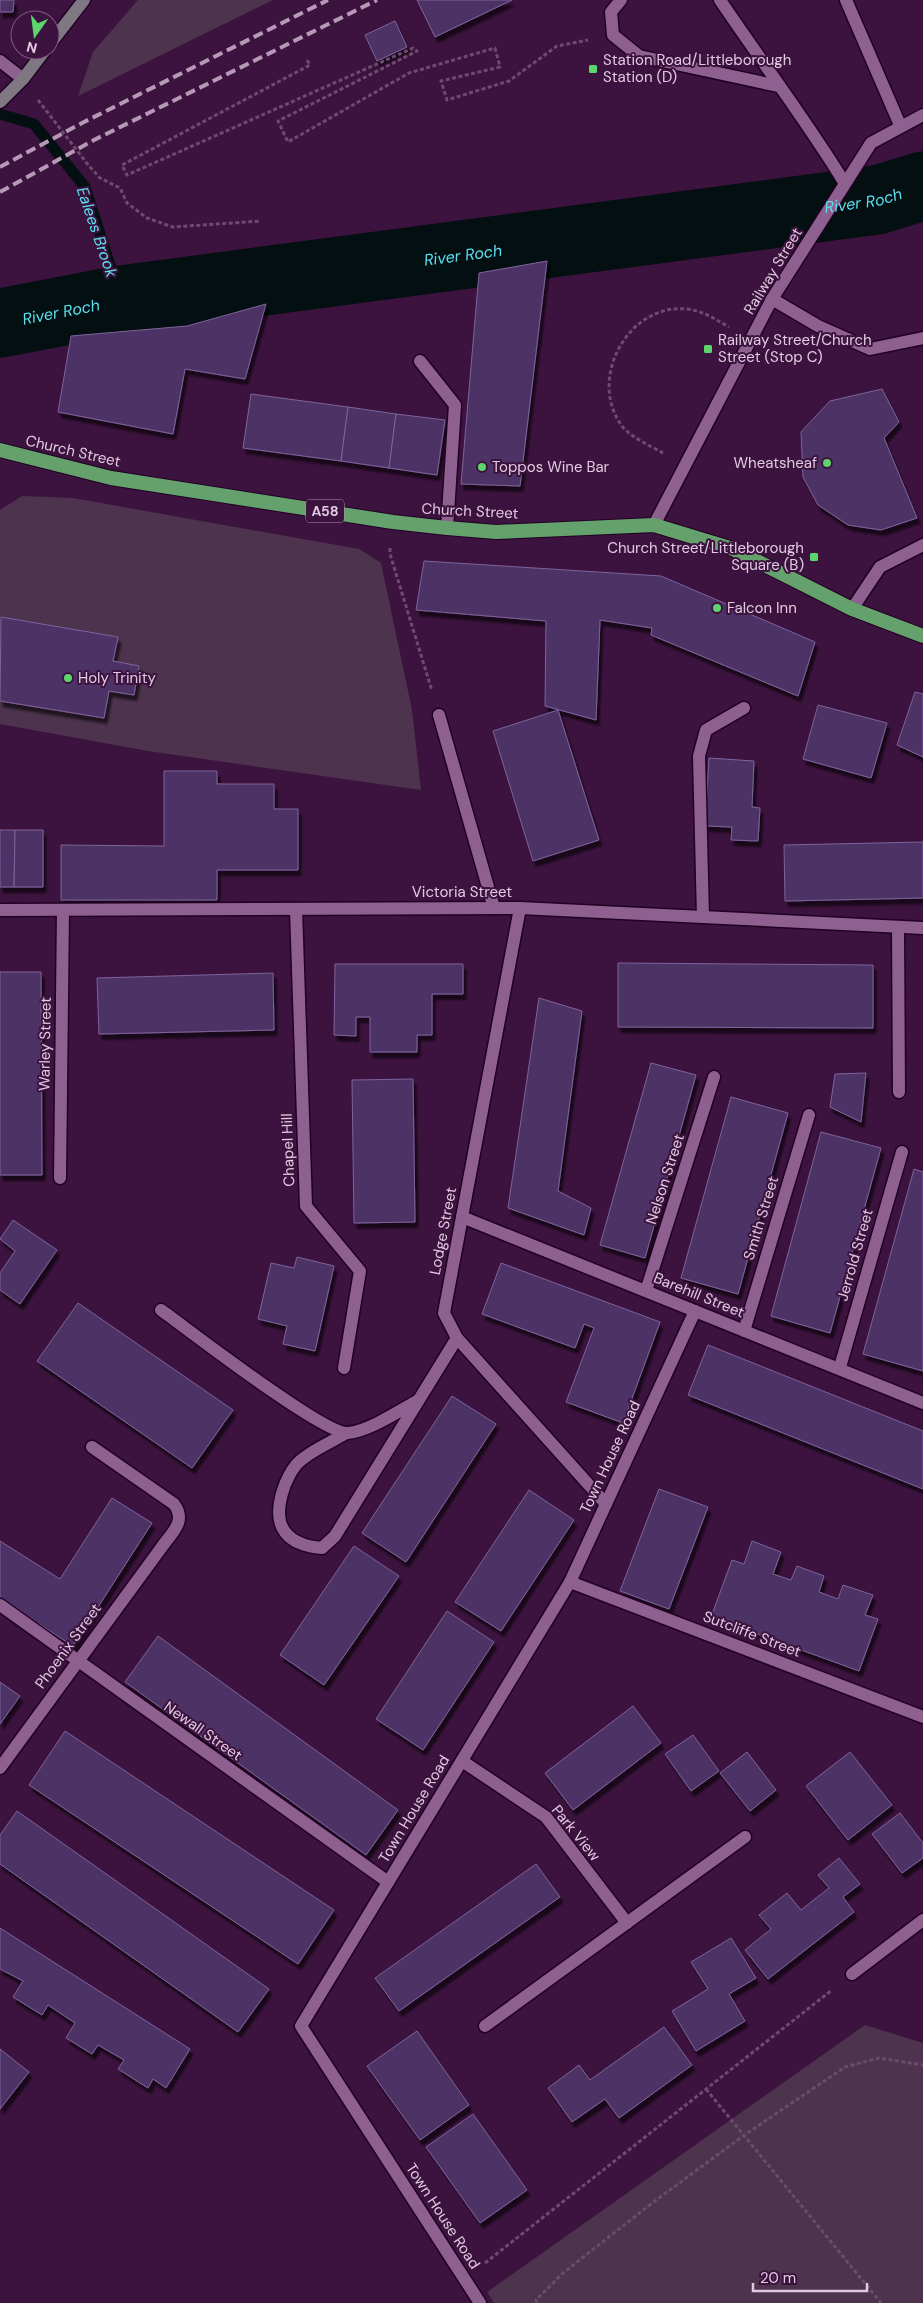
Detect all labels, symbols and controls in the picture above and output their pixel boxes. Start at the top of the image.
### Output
north arrow [10,10,60,60]
text: N [25,38,39,58]
place label: Station Road/Littleborough Station (D) [603,50,791,87]
marker: Station Road/Littleborough Station (D) [587,63,599,75]
water label: River Roch [823,183,904,217]
water label: Ealees Brook [72,184,123,281]
street label: Railway Street [739,224,807,318]
water label: River Roch [423,239,503,270]
water label: River Roch [20,294,101,329]
place label: Railway Street/Church Street (Stop C) [718,330,872,367]
marker: Railway Street/Church Street (Stop C) [702,343,714,355]
street label: Church Street [24,430,123,472]
place label: Wheatsheaf [734,453,817,473]
place label: Toppos Wine Bar [492,457,610,477]
marker: Wheatsheaf [821,457,833,469]
marker: Toppos Wine Bar [476,461,488,473]
street label: Church Street [421,498,519,524]
road number: A58 [306,500,344,522]
place label: Church Street/Littleborough Square (B) [607,538,804,575]
marker: Church Street/Littleborough Square (B) [808,551,820,563]
place label: Falcon Inn [727,598,797,618]
marker: Falcon Inn [711,602,723,614]
place label: Holy Trinity [78,668,157,688]
marker: Holy Trinity [62,672,74,684]
street label: Victoria Street [412,882,512,902]
street label: Warley Street [34,997,56,1091]
street label: Chapel Hill [277,1113,299,1187]
street label: Nelson Street [641,1131,689,1227]
street label: Smith Street [739,1174,783,1262]
street label: Lodge Street [425,1185,461,1277]
street label: Jerrold Street [832,1206,878,1303]
street label: Barehill Street [651,1268,748,1322]
street label: Town House Road [575,1397,645,1517]
street label: Phoenix Street [30,1599,106,1693]
street label: Sutcliffe Street [700,1606,804,1662]
street label: Newall Street [160,1697,246,1765]
street label: Town House Road [374,1751,454,1867]
street label: Park View [547,1801,605,1866]
street label: Town House Road [401,2159,485,2273]
scale bar [753,2260,867,2292]
text: 20 m [760,2268,796,2288]

